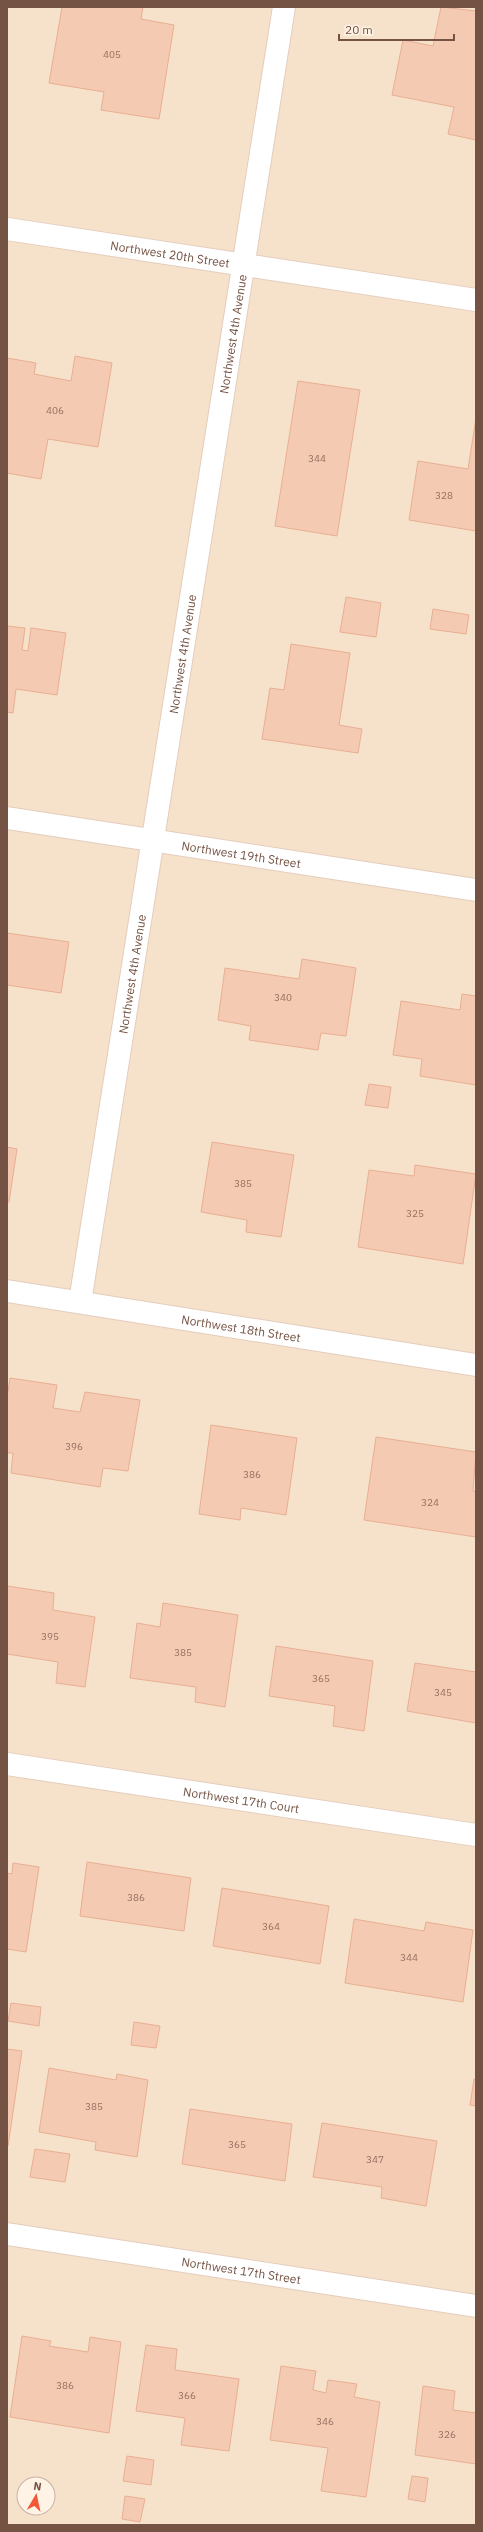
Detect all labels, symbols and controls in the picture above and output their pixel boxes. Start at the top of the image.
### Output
scale bar [339,16,454,42]
text: 20 m [345,22,373,37]
house number: 405 [103,48,121,61]
street label: Northwest 20th Street [109,237,231,270]
street label: Northwest 4th Avenue [216,273,249,395]
house number: 406 [46,404,64,417]
house number: 344 [308,452,326,465]
house number: 328 [435,489,453,502]
street label: Northwest 4th Avenue [165,593,199,715]
street label: Northwest 19th Street [181,837,302,871]
street label: Northwest 4th Avenue [115,913,149,1035]
house number: 340 [274,991,292,1004]
house number: 385 [234,1177,252,1190]
house number: 325 [406,1207,424,1220]
street label: Northwest 18th Street [180,1311,302,1345]
house number: 396 [65,1440,83,1453]
house number: 386 [243,1468,261,1481]
house number: 324 [421,1496,439,1509]
house number: 395 [41,1630,59,1643]
house number: 385 [174,1646,192,1659]
house number: 365 [312,1672,330,1685]
house number: 345 [434,1686,452,1699]
street label: Northwest 17th Court [182,1783,300,1816]
house number: 386 [127,1891,145,1904]
house number: 364 [262,1920,280,1933]
house number: 344 [400,1951,418,1964]
house number: 385 [85,2100,103,2113]
house number: 365 [228,2138,246,2151]
house number: 347 [366,2153,384,2166]
street label: Northwest 17th Street [181,2253,302,2287]
house number: 386 [56,2379,74,2392]
house number: 366 [178,2389,196,2402]
house number: 346 [316,2415,334,2428]
house number: 326 [438,2428,456,2441]
north arrow [16,2476,56,2516]
text: N [33,2479,43,2494]

